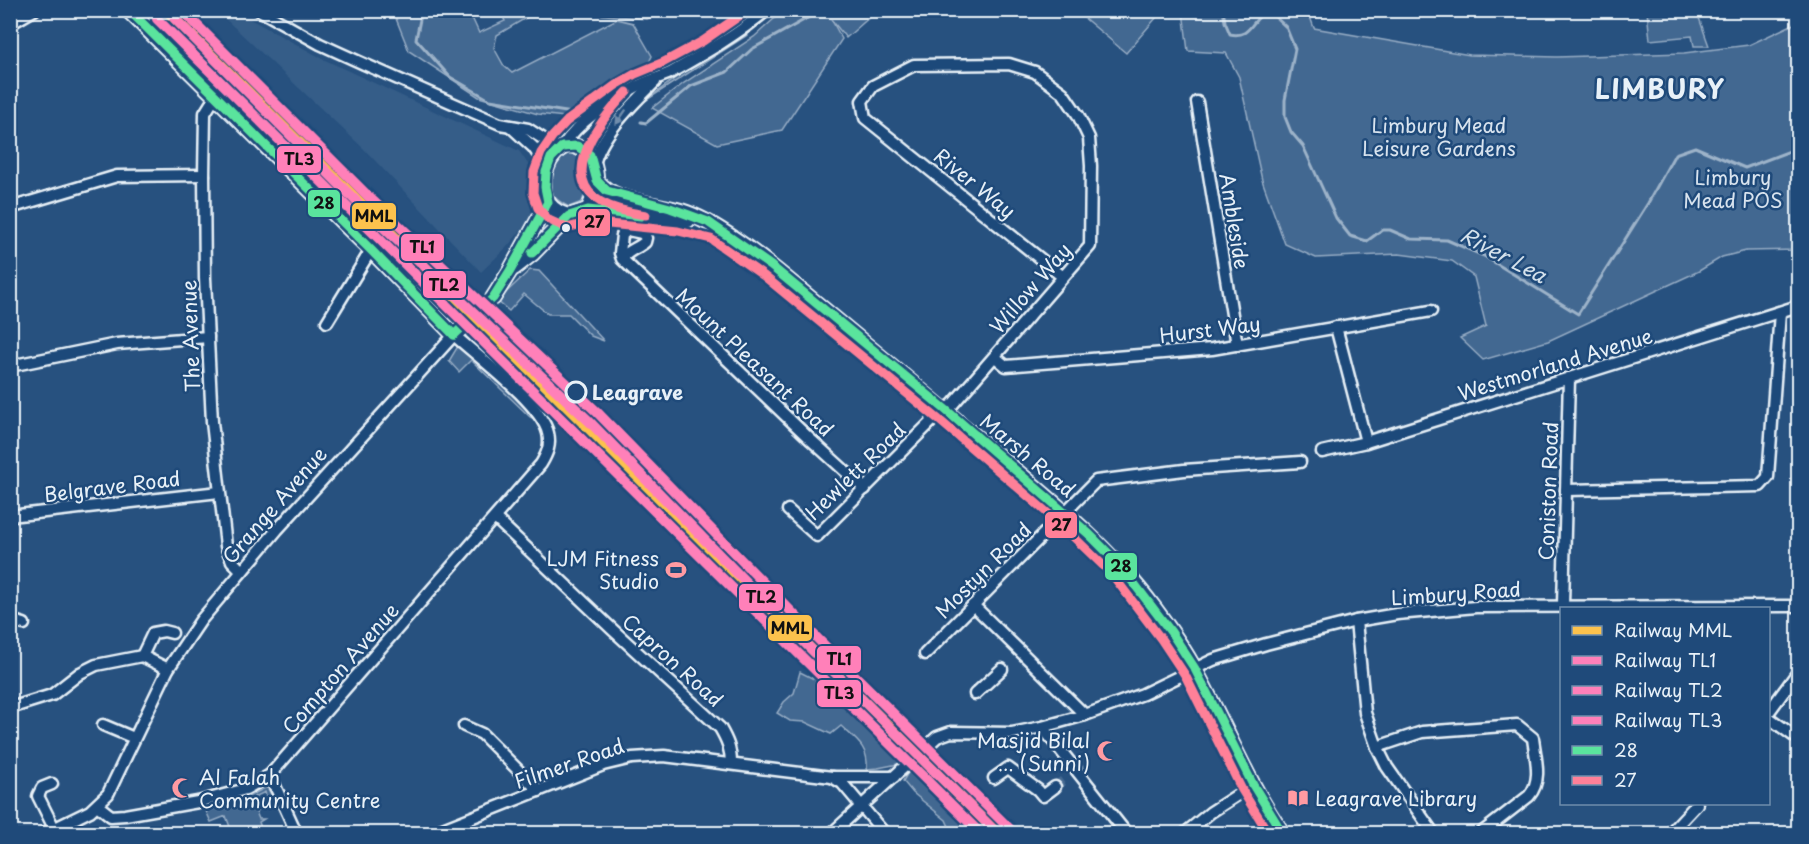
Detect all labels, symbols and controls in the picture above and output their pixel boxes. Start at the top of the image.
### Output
district label: LIMBURY [1595,69,1725,108]
one-way arrow [615,109,627,125]
park label: Limbury Mead Leisure Gardens [1362,110,1516,163]
street label: River Way [928,141,1022,225]
line badge: TL3 [276,145,322,174]
text: TL3 [284,146,314,170]
park label: Limbury Mead POS [1683,162,1783,215]
street label: Ambleside [1213,171,1257,271]
line badge: 28 [307,189,341,218]
text: 28 [313,190,335,214]
line badge: MML [351,202,397,230]
text: MML [354,203,394,227]
line badge: 27 [577,208,611,237]
text: 27 [584,209,605,233]
water label: River Lea [1455,218,1554,291]
unlabelled marker [560,222,572,234]
line badge: TL1 [400,233,445,262]
text: TL1 [409,234,435,258]
street label: Willow Way [982,236,1078,340]
line badge: TL2 [422,270,467,299]
text: TL2 [428,272,460,296]
street label: The Avenue [173,279,207,393]
street label: Mount Pleasant Road [669,281,841,443]
street label: Hurst Way [1158,308,1262,350]
street label: Westmorland Avenue [1454,320,1656,408]
place label: Leagrave [592,377,683,407]
marker: Leagrave [565,381,587,403]
street label: Marsh Road [974,406,1082,504]
street label: Hewlett Road [798,415,912,527]
street label: Coniston Road [1531,421,1565,561]
street label: Grange Avenue [215,440,334,570]
street label: Belgrave Road [42,463,182,509]
line badge: 27 [1044,511,1078,539]
text: 27 [1051,512,1072,536]
street label: Mostyn Road [928,515,1038,625]
place label: LJM Fitness Studio [546,543,659,596]
line badge: 28 [1104,552,1138,581]
text: 28 [1110,553,1132,577]
sports icon: LJM Fitness Studio [664,558,688,582]
street label: Limbury Road [1390,573,1522,613]
line badge: TL2 [738,583,784,612]
text: TL2 [745,584,777,608]
street label: Compton Avenue [275,596,405,740]
street label: Capron Road [616,606,730,714]
legend [1560,607,1770,805]
line badge: MML [767,614,813,642]
text: MML [770,615,810,639]
text: Railway MML [1614,616,1732,643]
line badge: TL1 [816,645,862,674]
text: TL1 [826,646,852,670]
text: Railway TL1 [1614,646,1716,673]
text: Railway TL2 [1614,676,1723,703]
line badge: TL3 [816,679,862,708]
text: TL3 [824,680,854,704]
text: Railway TL3 [1614,706,1722,733]
place label: Masjid Bilal ... (Sunni) [977,725,1090,778]
street label: Filmer Road [510,730,628,796]
text: 28 [1614,736,1638,763]
mosque icon: Masjid Bilal ... (Sunni) [1095,739,1119,763]
place label: Al Falah Community Centre [199,762,380,815]
text: 27 [1614,766,1636,793]
mosque icon: Al Falah Community Centre [170,776,194,800]
place label: Leagrave Library [1315,783,1477,813]
library icon: Leagrave Library [1286,786,1310,810]

